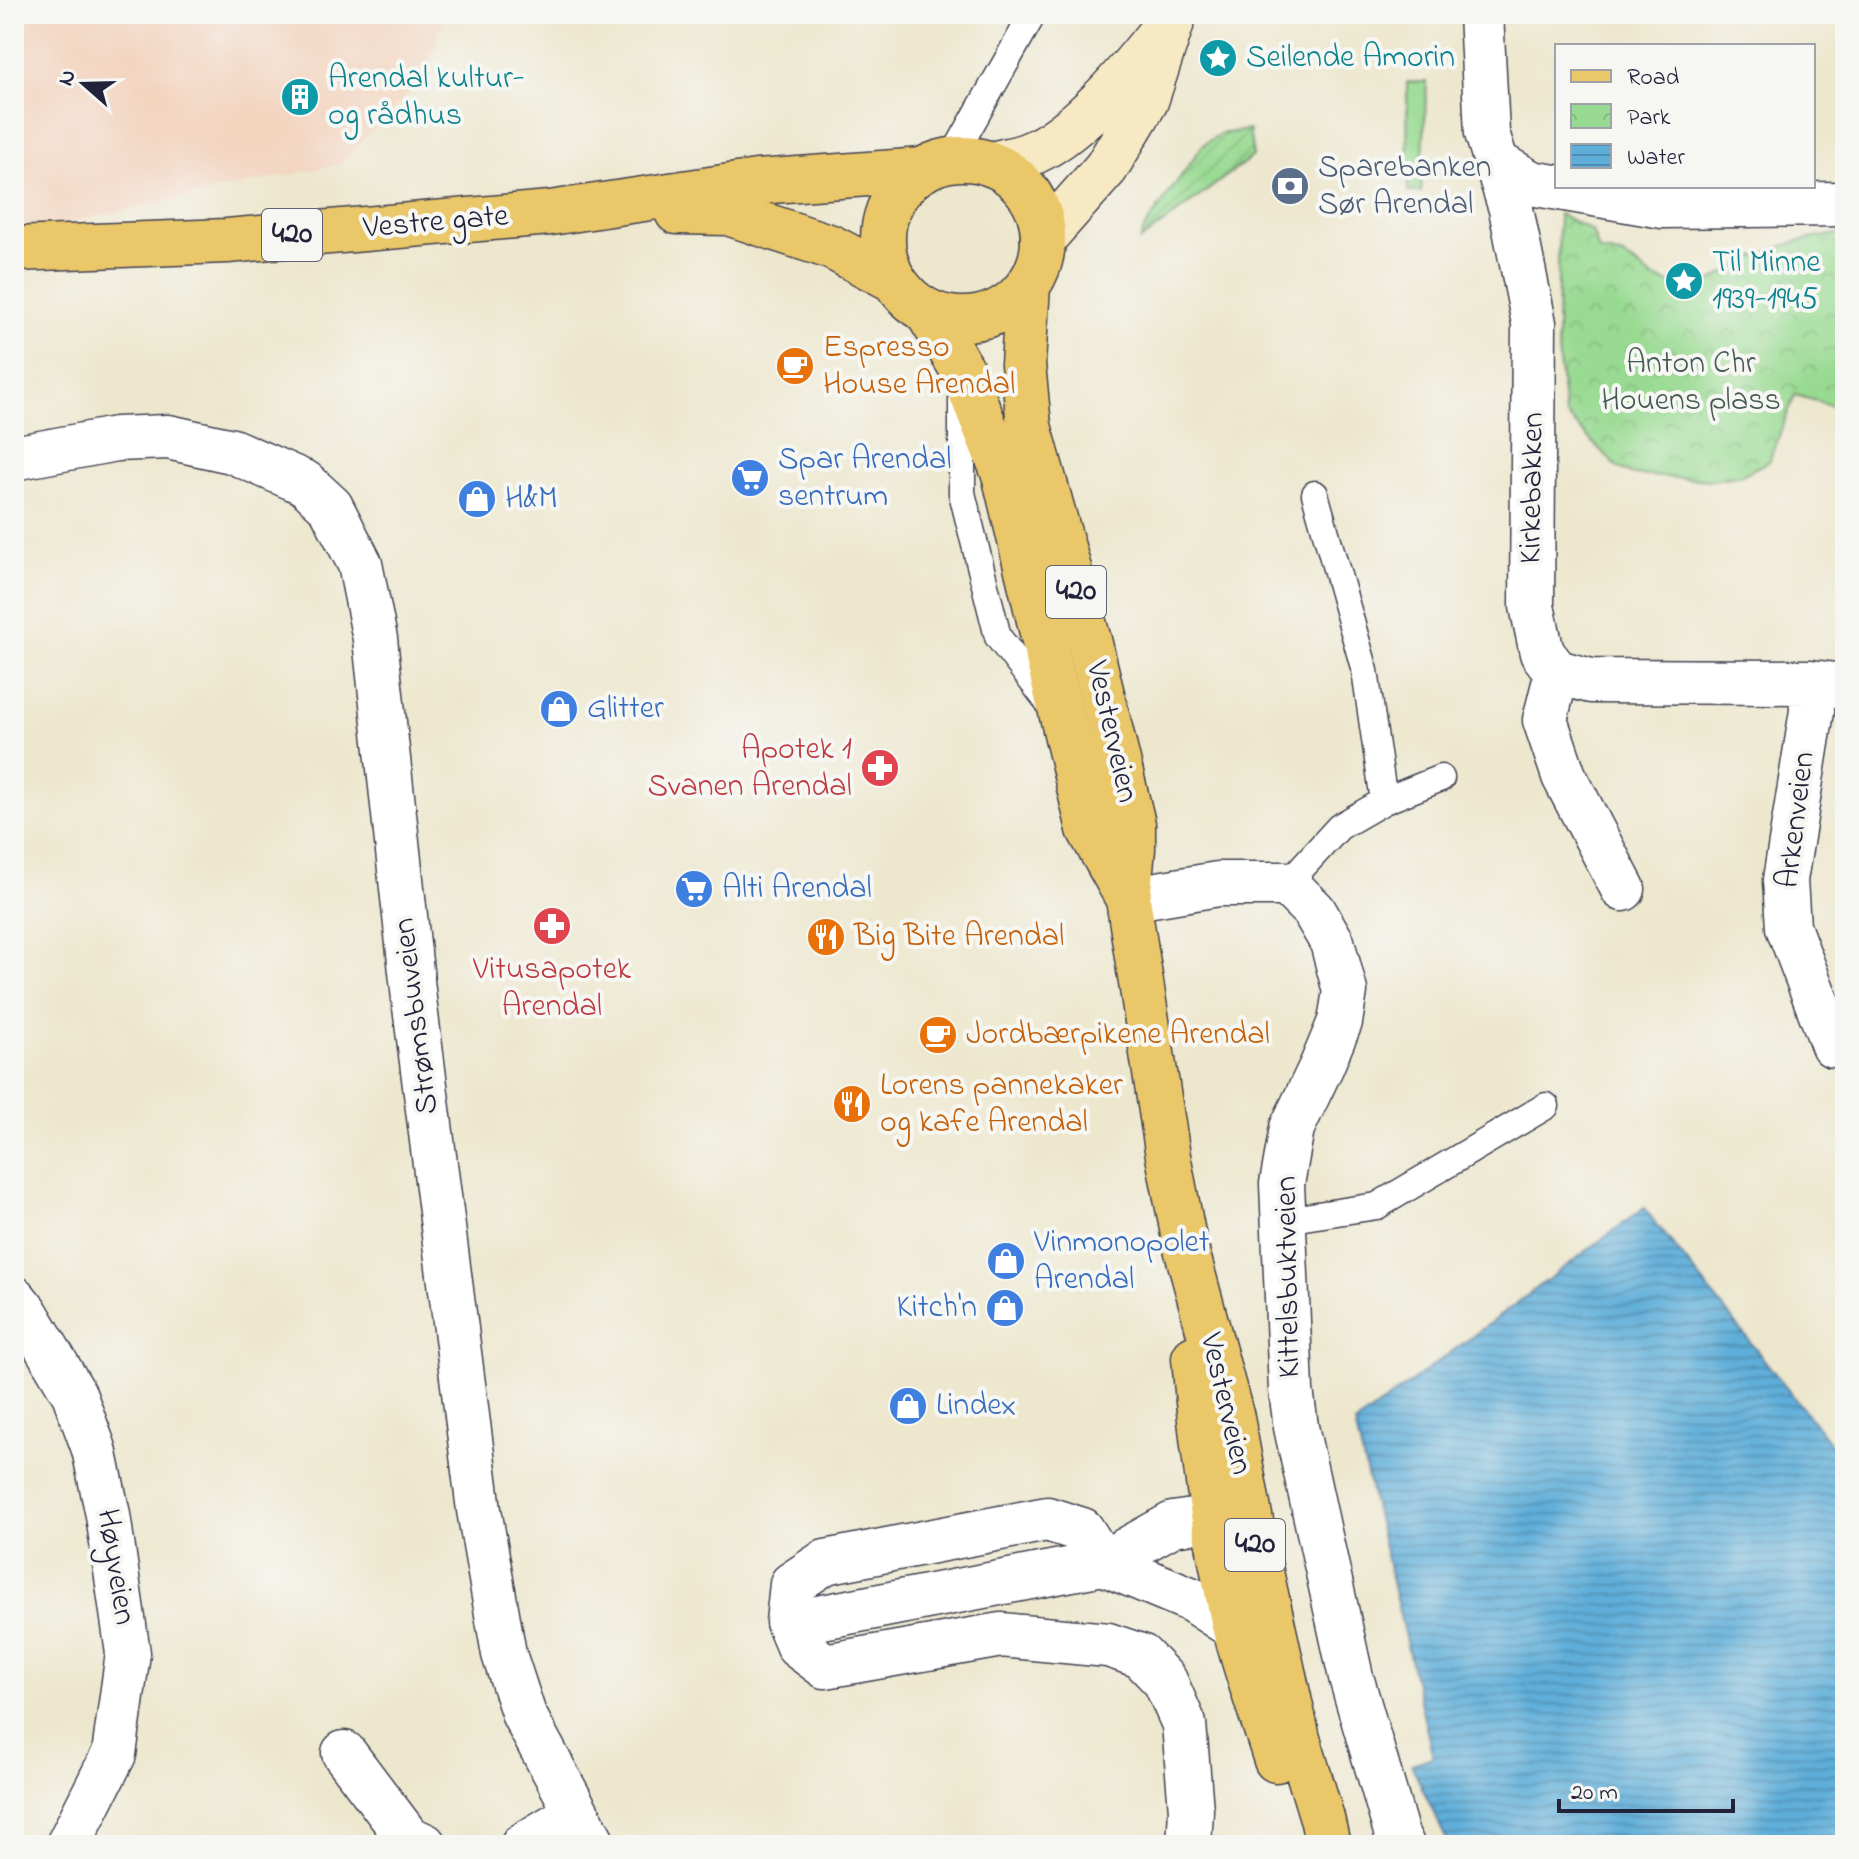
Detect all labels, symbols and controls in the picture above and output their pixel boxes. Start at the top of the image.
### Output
place label: Seilende Amorin [1246,35,1455,82]
place icon: Seilende Amorin [1197,37,1239,79]
north arrow [44,44,124,124]
legend [1555,44,1815,188]
place label: Arendal kultur- og rådhus [328,56,525,140]
text: Road [1627,61,1680,96]
text: N [50,66,86,91]
building icon: Arendal kultur- og rådhus [279,76,321,118]
text: Park [1627,101,1671,136]
text: Water [1627,141,1685,176]
place label: Sparebanken Sør Arendal [1318,145,1492,229]
bank icon: Sparebanken Sør Arendal [1269,165,1311,207]
street label: Vestre gate [361,193,511,253]
road number: 420 [262,209,322,261]
place label: Til Minne 1939-1945 [1712,240,1821,324]
place icon: Til Minne 1939-1945 [1663,260,1705,302]
place label: Espresso House Arendal [823,325,1015,409]
park label: Anton Chr Houens plass [1601,341,1781,425]
cafe icon: Espresso House Arendal [774,345,816,387]
street label: Kirkebakken [1508,412,1558,564]
place label: Spar Arendal sentrum [778,437,952,521]
supermarket icon: Spar Arendal sentrum [729,457,771,499]
place label: H&M [505,476,558,523]
shop icon: H&M [456,478,498,520]
road number: 420 [1046,566,1106,618]
street label: Vesterveien [1072,655,1150,808]
place label: Glitter [587,686,664,733]
shop icon: Glitter [538,688,580,730]
place label: Apotek 1 Svanen Arendal [648,727,852,811]
pharmacy icon: Apotek 1 Svanen Arendal [859,747,901,789]
street label: Arkenveien [1765,749,1829,891]
place label: Alti Arendal [722,866,872,913]
supermarket icon: Alti Arendal [673,868,715,910]
pharmacy icon: Vitusapotek Arendal [531,905,573,947]
place label: Big Bite Arendal [853,914,1064,961]
street label: Strømsbuveien [382,915,452,1117]
restaurant icon: Big Bite Arendal [805,916,847,958]
place label: Vitusapotek Arendal [472,947,632,1031]
place label: Jordbærpikene Arendal [966,1012,1270,1059]
cafe icon: Jordbærpikene Arendal [917,1014,959,1056]
place label: Lorens pannekaker og kafe Arendal [880,1063,1123,1147]
restaurant icon: Lorens pannekaker og kafe Arendal [831,1083,873,1125]
street label: Kittelsbuktveien [1264,1176,1314,1378]
place label: Vinmonopolet Arendal [1033,1220,1210,1304]
shop icon: Vinmonopolet Arendal [985,1240,1027,1282]
place label: Kitch'n [896,1285,977,1332]
shop icon: Kitch'n [984,1287,1026,1329]
street label: Vesterveien [1186,1327,1264,1480]
place label: Lindex [936,1383,1016,1430]
shop icon: Lindex [887,1385,929,1427]
street label: Høyveien [83,1506,147,1628]
road number: 420 [1225,1519,1285,1571]
scale bar [1559,1763,1733,1813]
text: 20 m [1571,1776,1618,1811]

